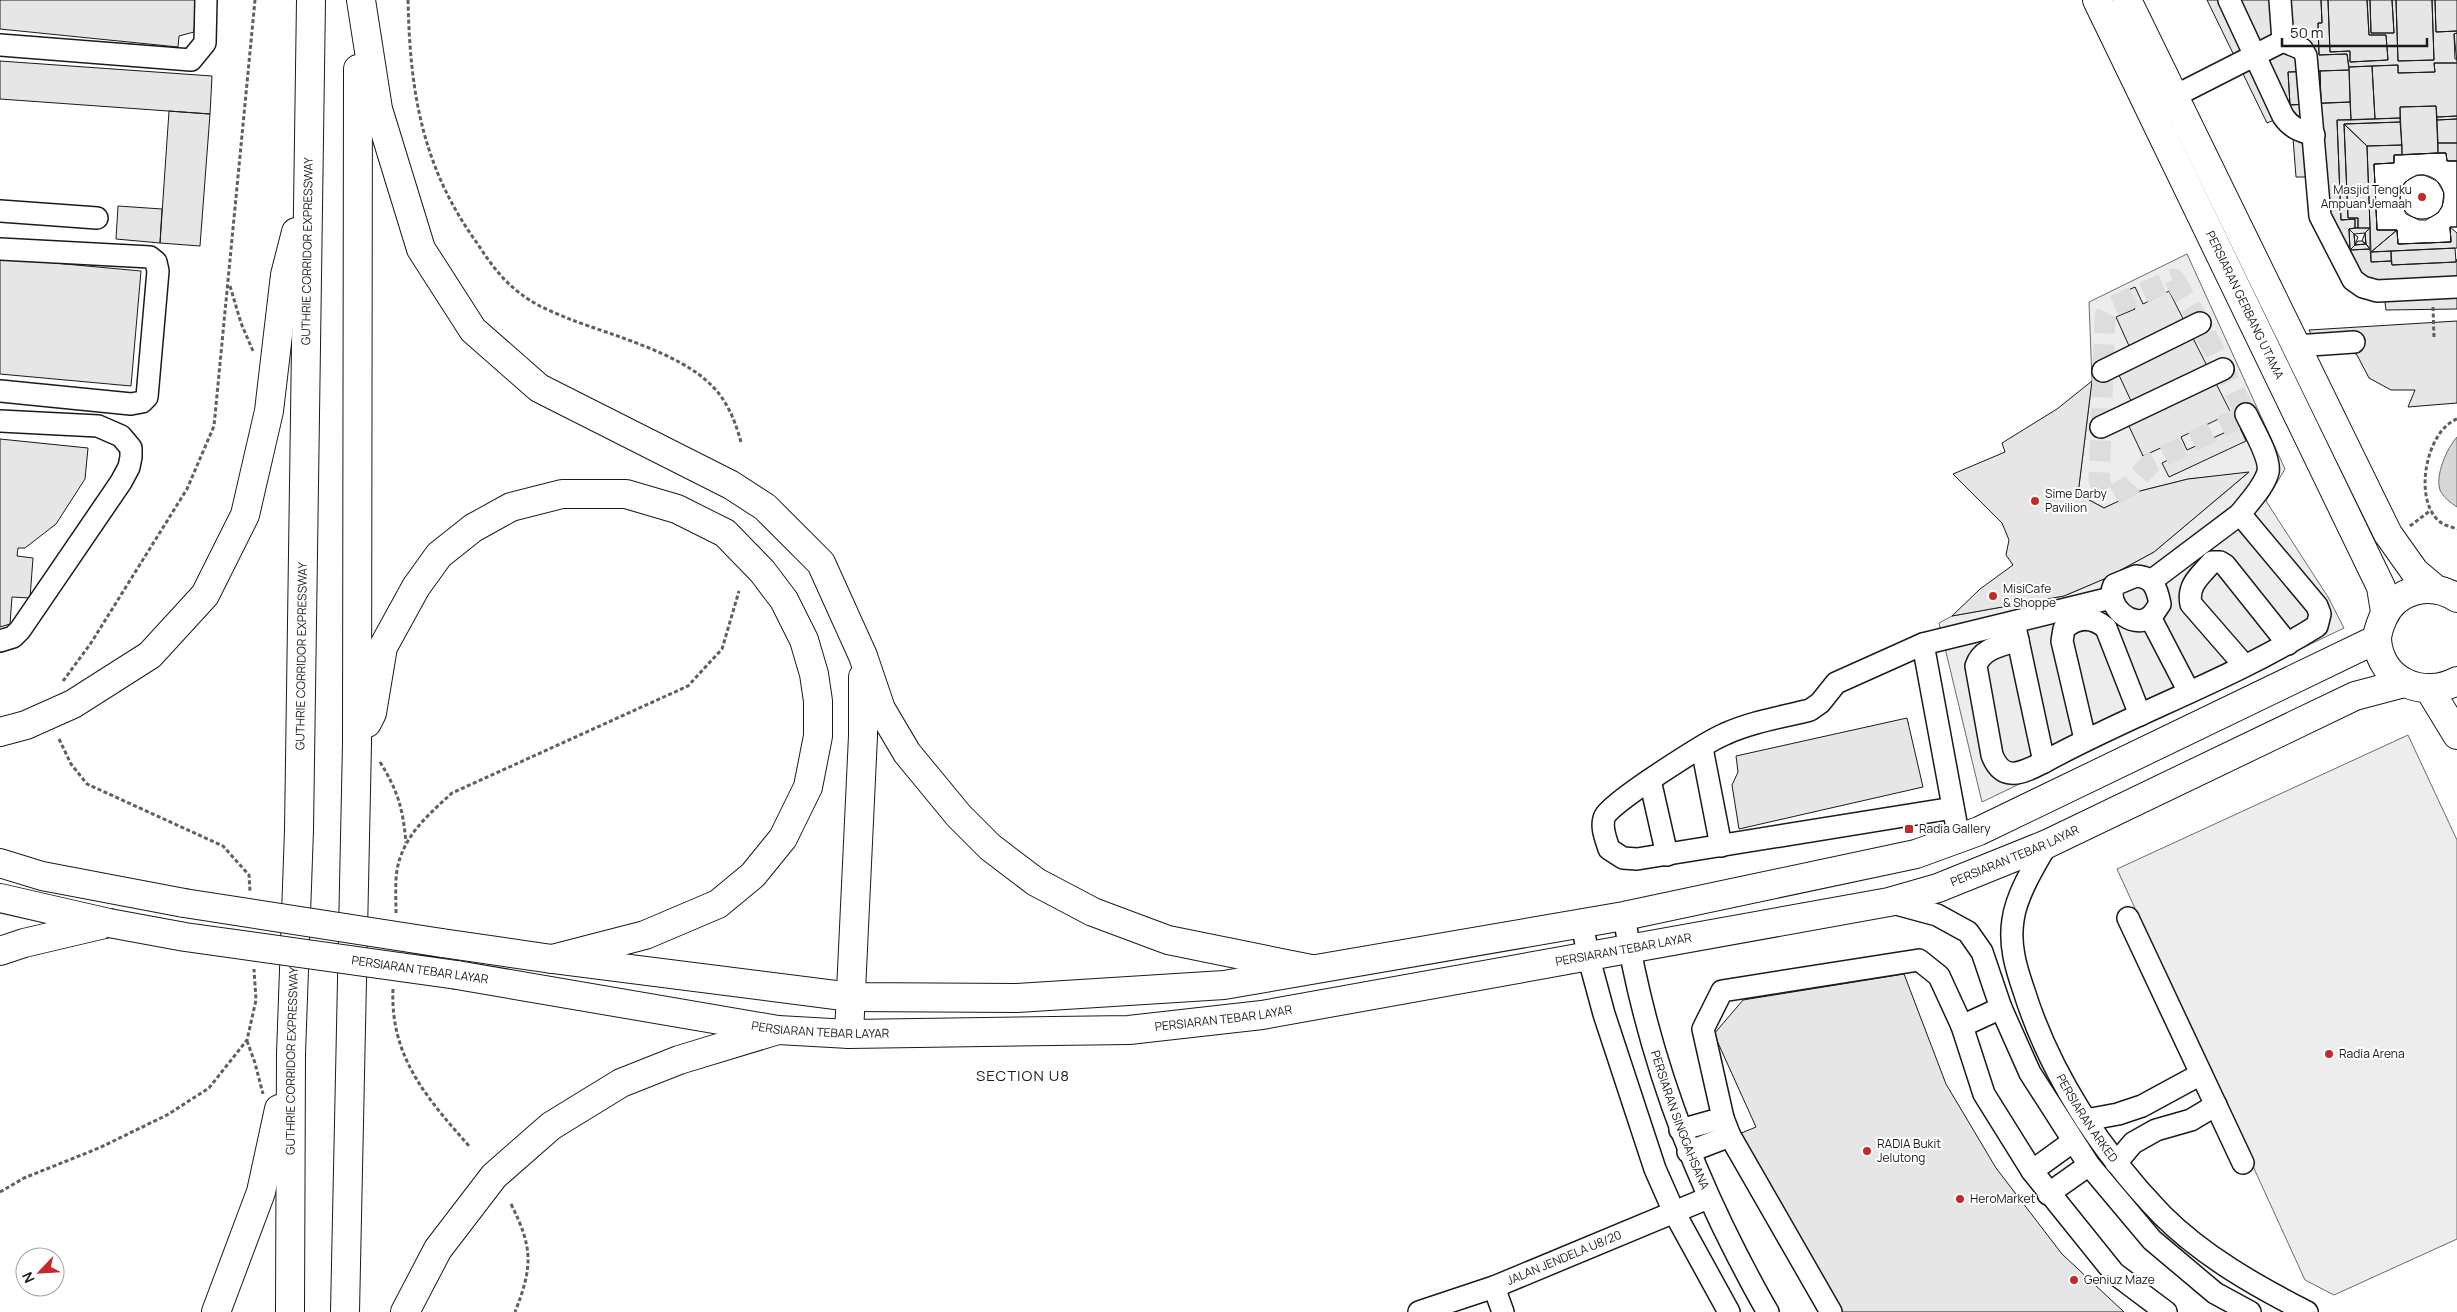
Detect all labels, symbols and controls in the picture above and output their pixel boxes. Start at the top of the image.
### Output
scale bar [2282,15,2427,47]
text: 50 m [2290,22,2324,43]
street label: GUTHRIE CORRIDOR EXPRESSWAY [297,157,317,345]
place label: Masjid Tengku Ampuan Jemaah [2321,181,2412,212]
marker: Masjid Tengku Ampuan Jemaah [2416,191,2428,203]
street label: PERSIARAN GERBANG UTAMA [2202,228,2288,382]
place label: Sime Darby Pavilion [2045,485,2108,516]
marker: Sime Darby Pavilion [2029,495,2041,507]
street label: GUTHRIE CORRIDOR EXPRESSWAY [291,562,311,750]
place label: MisiCafe & Shoppe [2003,580,2056,611]
marker: MisiCafe & Shoppe [1987,590,1999,602]
place label: Radia Gallery [1919,820,1991,837]
street label: PERSIARAN TEBAR LAYAR [1948,821,2082,890]
marker: Radia Gallery [1903,823,1915,835]
street label: PERSIARAN TEBAR LAYAR [1554,929,1693,970]
street label: PERSIARAN TEBAR LAYAR [350,951,490,988]
street label: GUTHRIE CORRIDOR EXPRESSWAY [282,966,302,1155]
street label: PERSIARAN TEBAR LAYAR [1154,1001,1294,1035]
street label: PERSIARAN TEBAR LAYAR [750,1017,890,1042]
place label: Radia Arena [2339,1045,2405,1062]
street label: PERSIARAN SINGGAHSANA [1647,1048,1714,1192]
marker: Radia Arena [2323,1048,2335,1060]
district label: SECTION U8 [976,1065,1070,1086]
street label: PERSIARAN ARKED [2052,1071,2122,1166]
place label: RADIA Bukit Jelutong [1877,1135,1941,1166]
marker: RADIA Bukit Jelutong [1861,1145,1873,1157]
place label: HeroMarket [1970,1190,2035,1207]
marker: HeroMarket [1954,1193,1966,1205]
street label: JALAN JENDELA U8/20 [1504,1226,1624,1289]
north arrow [15,1247,65,1297]
text: N [17,1269,39,1286]
place label: Geniuz Maze [2084,1271,2155,1288]
marker: Geniuz Maze [2068,1274,2080,1286]

